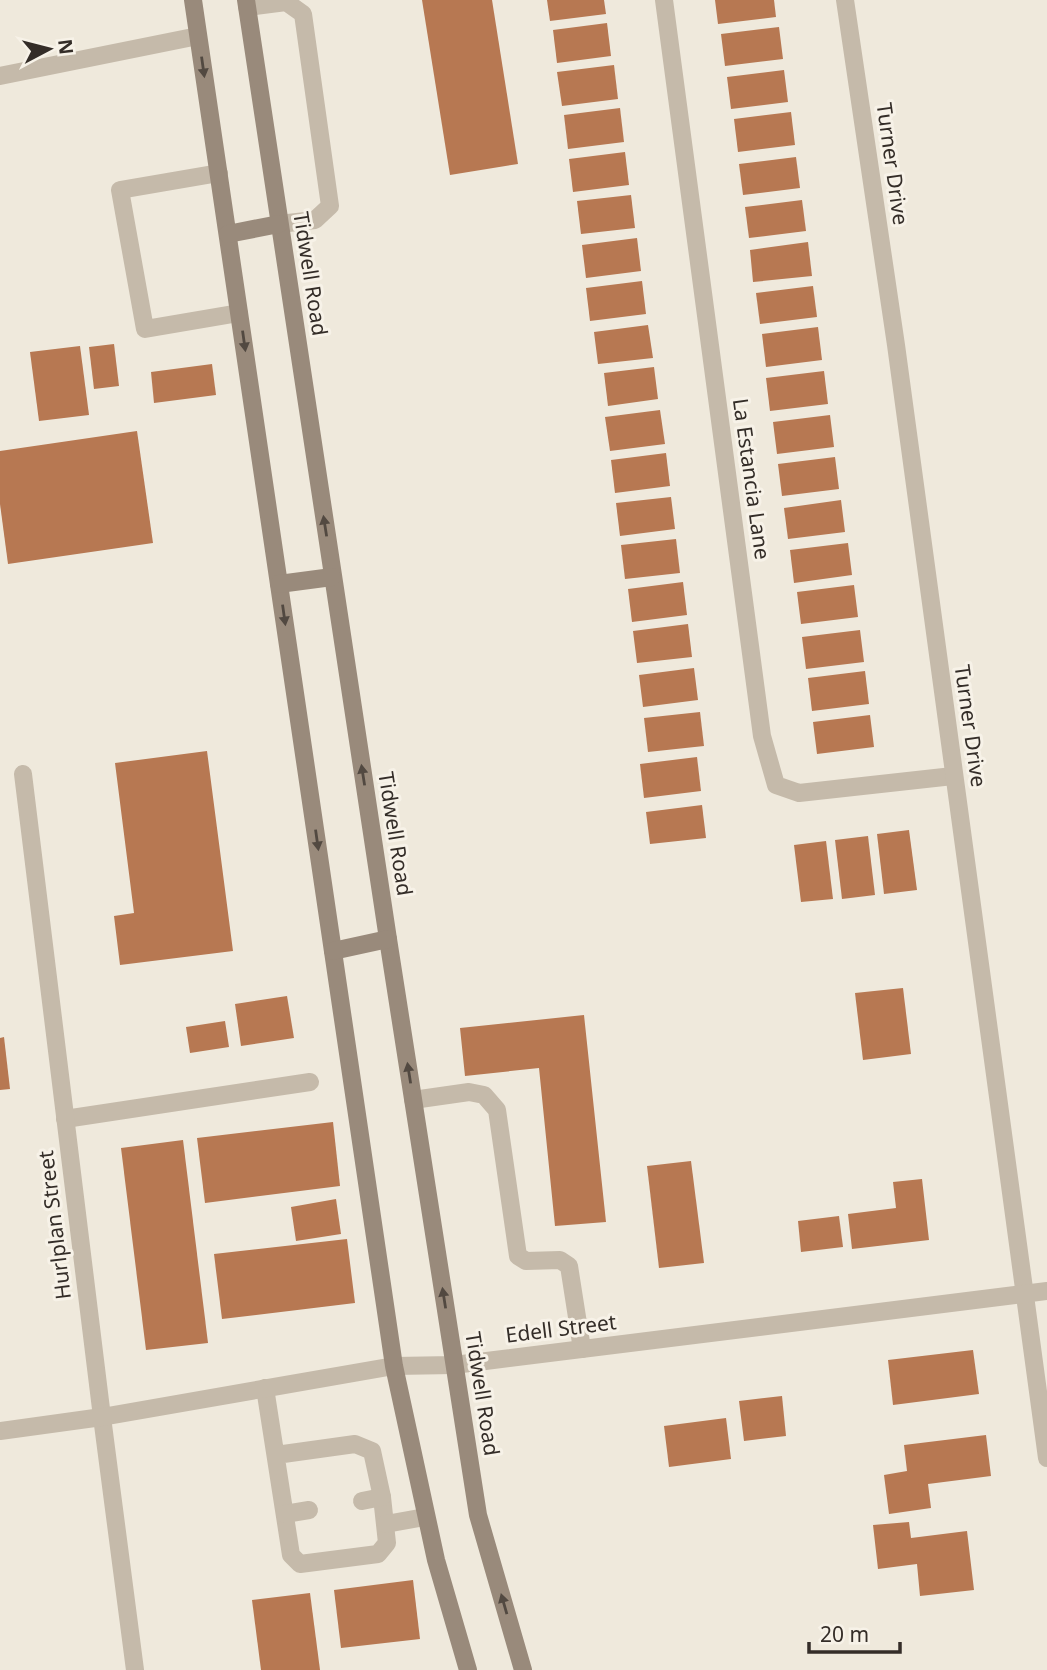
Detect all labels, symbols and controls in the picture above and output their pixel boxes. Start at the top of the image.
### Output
north arrow [14,14,84,84]
text: N [52,38,80,56]
one-way arrow [198,57,209,79]
street label: Turner Drive [871,101,915,227]
street label: Tidwell Road [287,210,335,338]
one-way arrow [238,330,249,352]
street label: La Estancia Lane [727,396,777,561]
one-way arrow [319,515,330,537]
one-way arrow [279,604,290,626]
street label: Turner Drive [949,663,993,789]
one-way arrow [357,764,368,786]
street label: Tidwell Road [372,770,420,898]
one-way arrow [312,829,323,851]
one-way arrow [403,1062,414,1084]
street label: Hurlplan Street [31,1149,77,1301]
one-way arrow [438,1287,449,1309]
street label: Edell Street [504,1307,618,1349]
street label: Tidwell Road [459,1330,507,1458]
one-way arrow [498,1593,509,1615]
scale bar [809,1610,900,1654]
text: 20 m [820,1620,869,1648]

